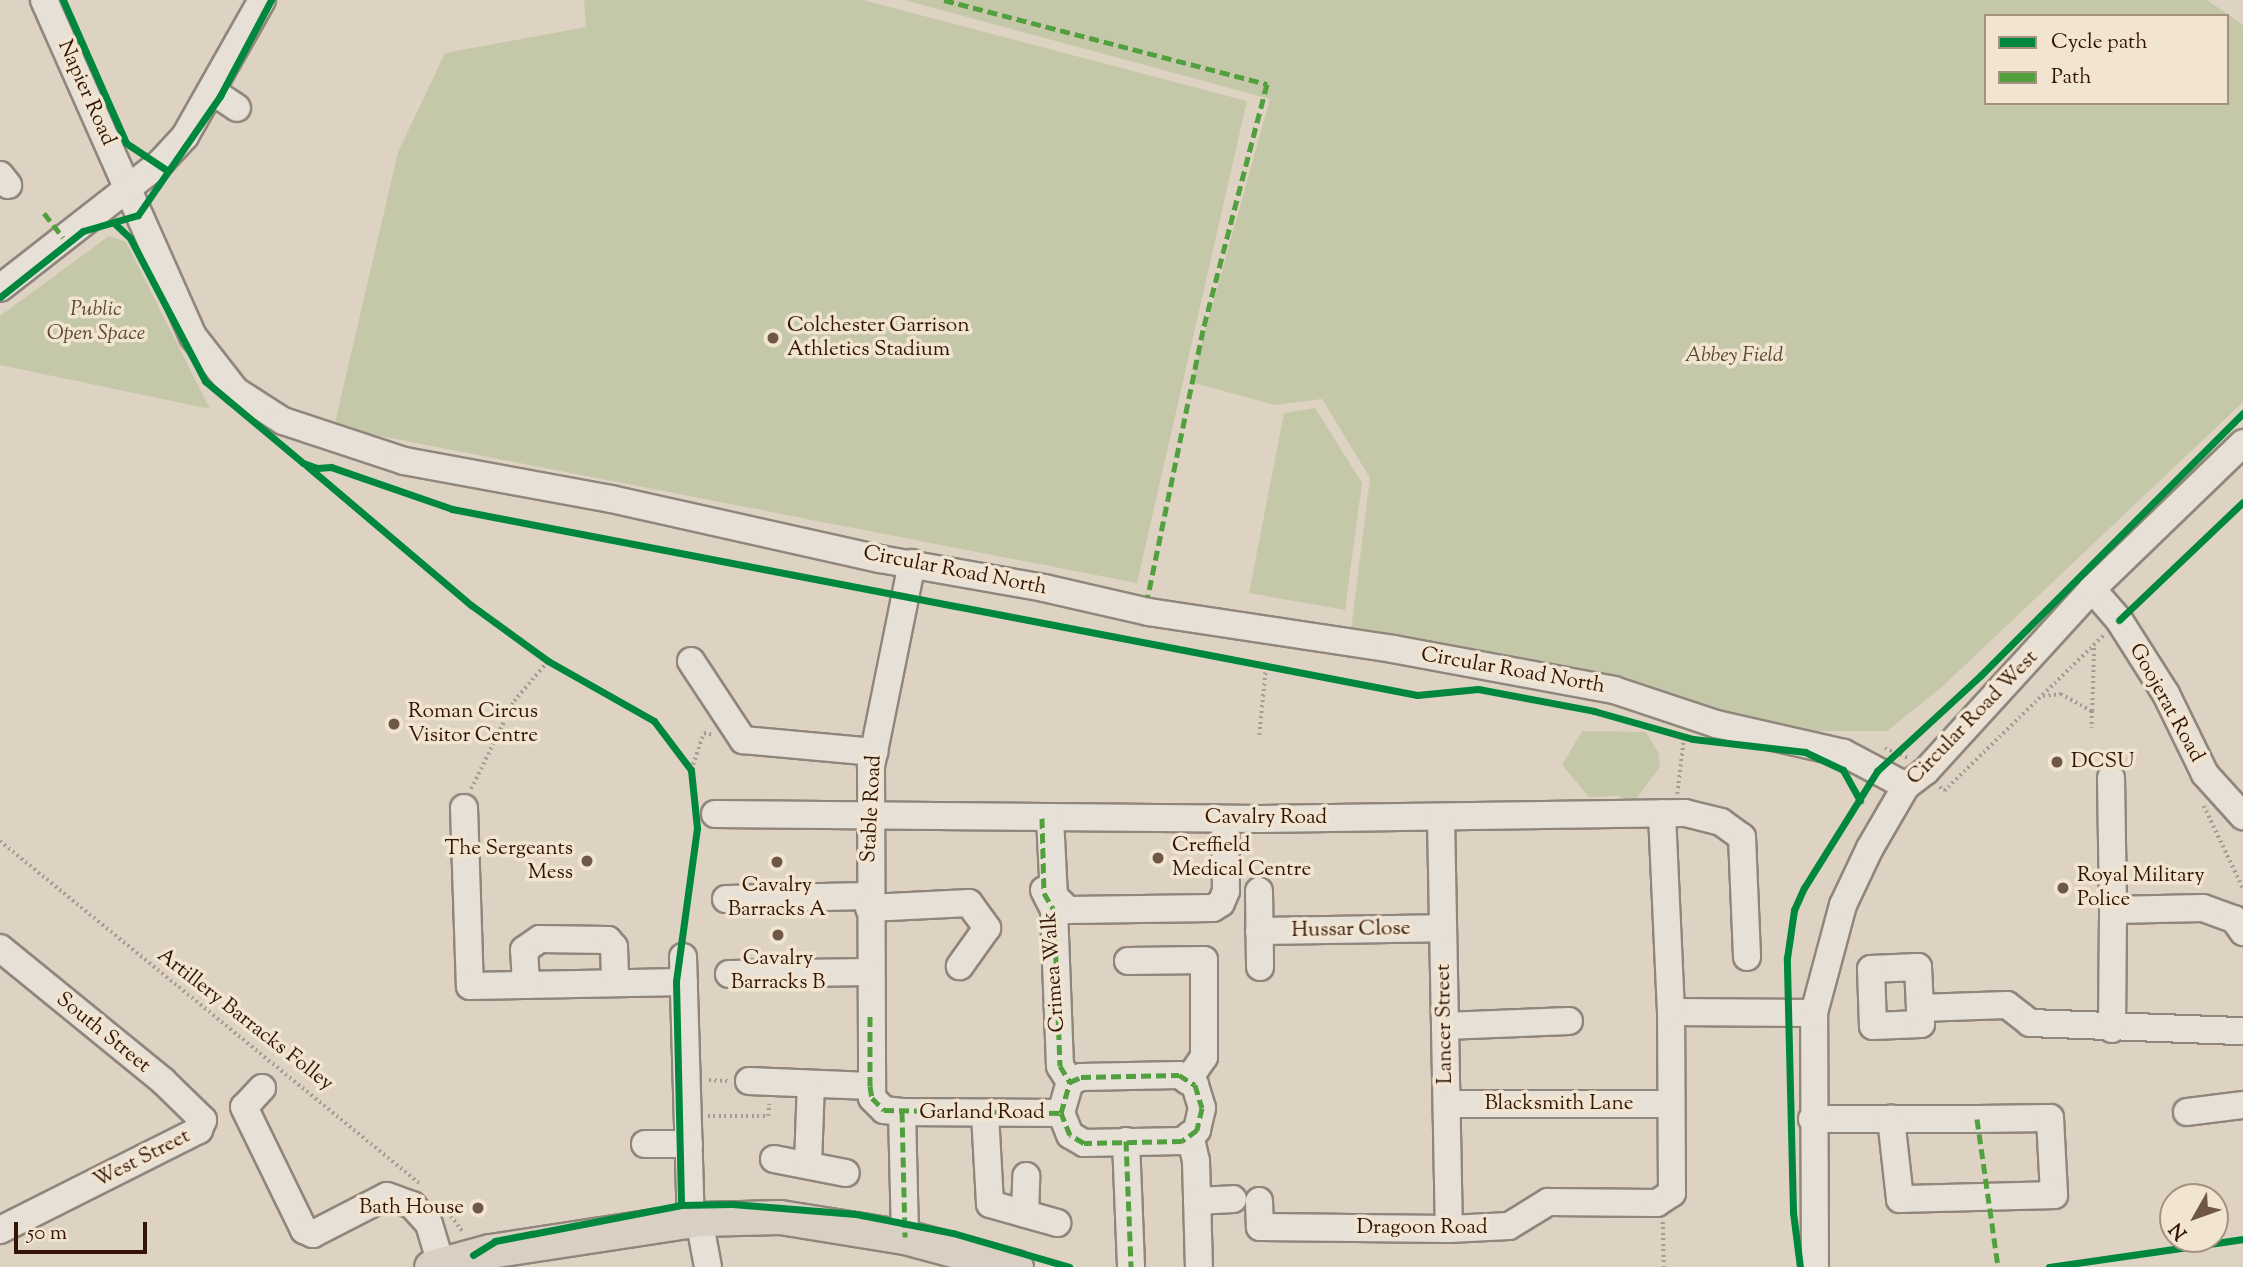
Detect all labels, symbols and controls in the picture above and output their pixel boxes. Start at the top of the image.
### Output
legend [1984,14,2229,105]
text: Cycle path [2051,28,2148,58]
street label: Napier Road [52,36,120,150]
text: Path [2051,63,2092,93]
park label: Public Open Space [47,297,145,347]
place label: Colchester Garrison Athletics Stadium [787,313,970,363]
marker: Colchester Garrison Athletics Stadium [765,330,781,346]
park label: Abbey Field [1685,343,1783,369]
street label: Circular Road North [861,541,1049,601]
street label: Goojerat Road [2123,639,2209,767]
street label: Circular Road North [1419,642,1607,700]
street label: Circular Road West [1902,645,2044,791]
place label: Roman Circus Visitor Centre [408,699,538,749]
marker: Roman Circus Visitor Centre [386,716,402,732]
place label: DCSU [2071,749,2134,775]
marker: DCSU [2049,754,2065,770]
street label: Stable Road [857,755,887,863]
street label: Cavalry Road [1205,805,1327,831]
place label: Creffield Medical Centre [1172,833,1311,883]
place label: The Sergeants Mess [444,836,573,886]
marker: Creffield Medical Centre [1150,850,1166,866]
marker: The Sergeants Mess [579,853,595,869]
marker: Cavalry Barracks A [769,854,785,870]
place label: Royal Military Police [2077,863,2205,913]
place label: Cavalry Barracks A [728,873,826,923]
marker: Royal Military Police [2055,880,2071,896]
street label: Crimea Walk [1037,911,1071,1033]
street label: Hussar Close [1291,916,1411,944]
marker: Cavalry Barracks B [770,927,786,943]
street label: Artillery Barracks Folley [152,943,338,1097]
place label: Cavalry Barracks B [731,946,825,996]
street label: Lancer Street [1431,964,1459,1084]
street label: South Street [51,987,155,1079]
street label: Blacksmith Lane [1485,1091,1633,1117]
street label: Garland Road [919,1100,1045,1126]
street label: West Street [89,1124,195,1194]
north arrow [2159,1183,2229,1253]
place label: Bath House [359,1195,464,1221]
marker: Bath House [470,1200,486,1216]
scale bar [18,1208,150,1252]
street label: Dragoon Road [1356,1215,1488,1241]
text: N [2164,1216,2194,1245]
text: 50 m [27,1219,67,1249]

